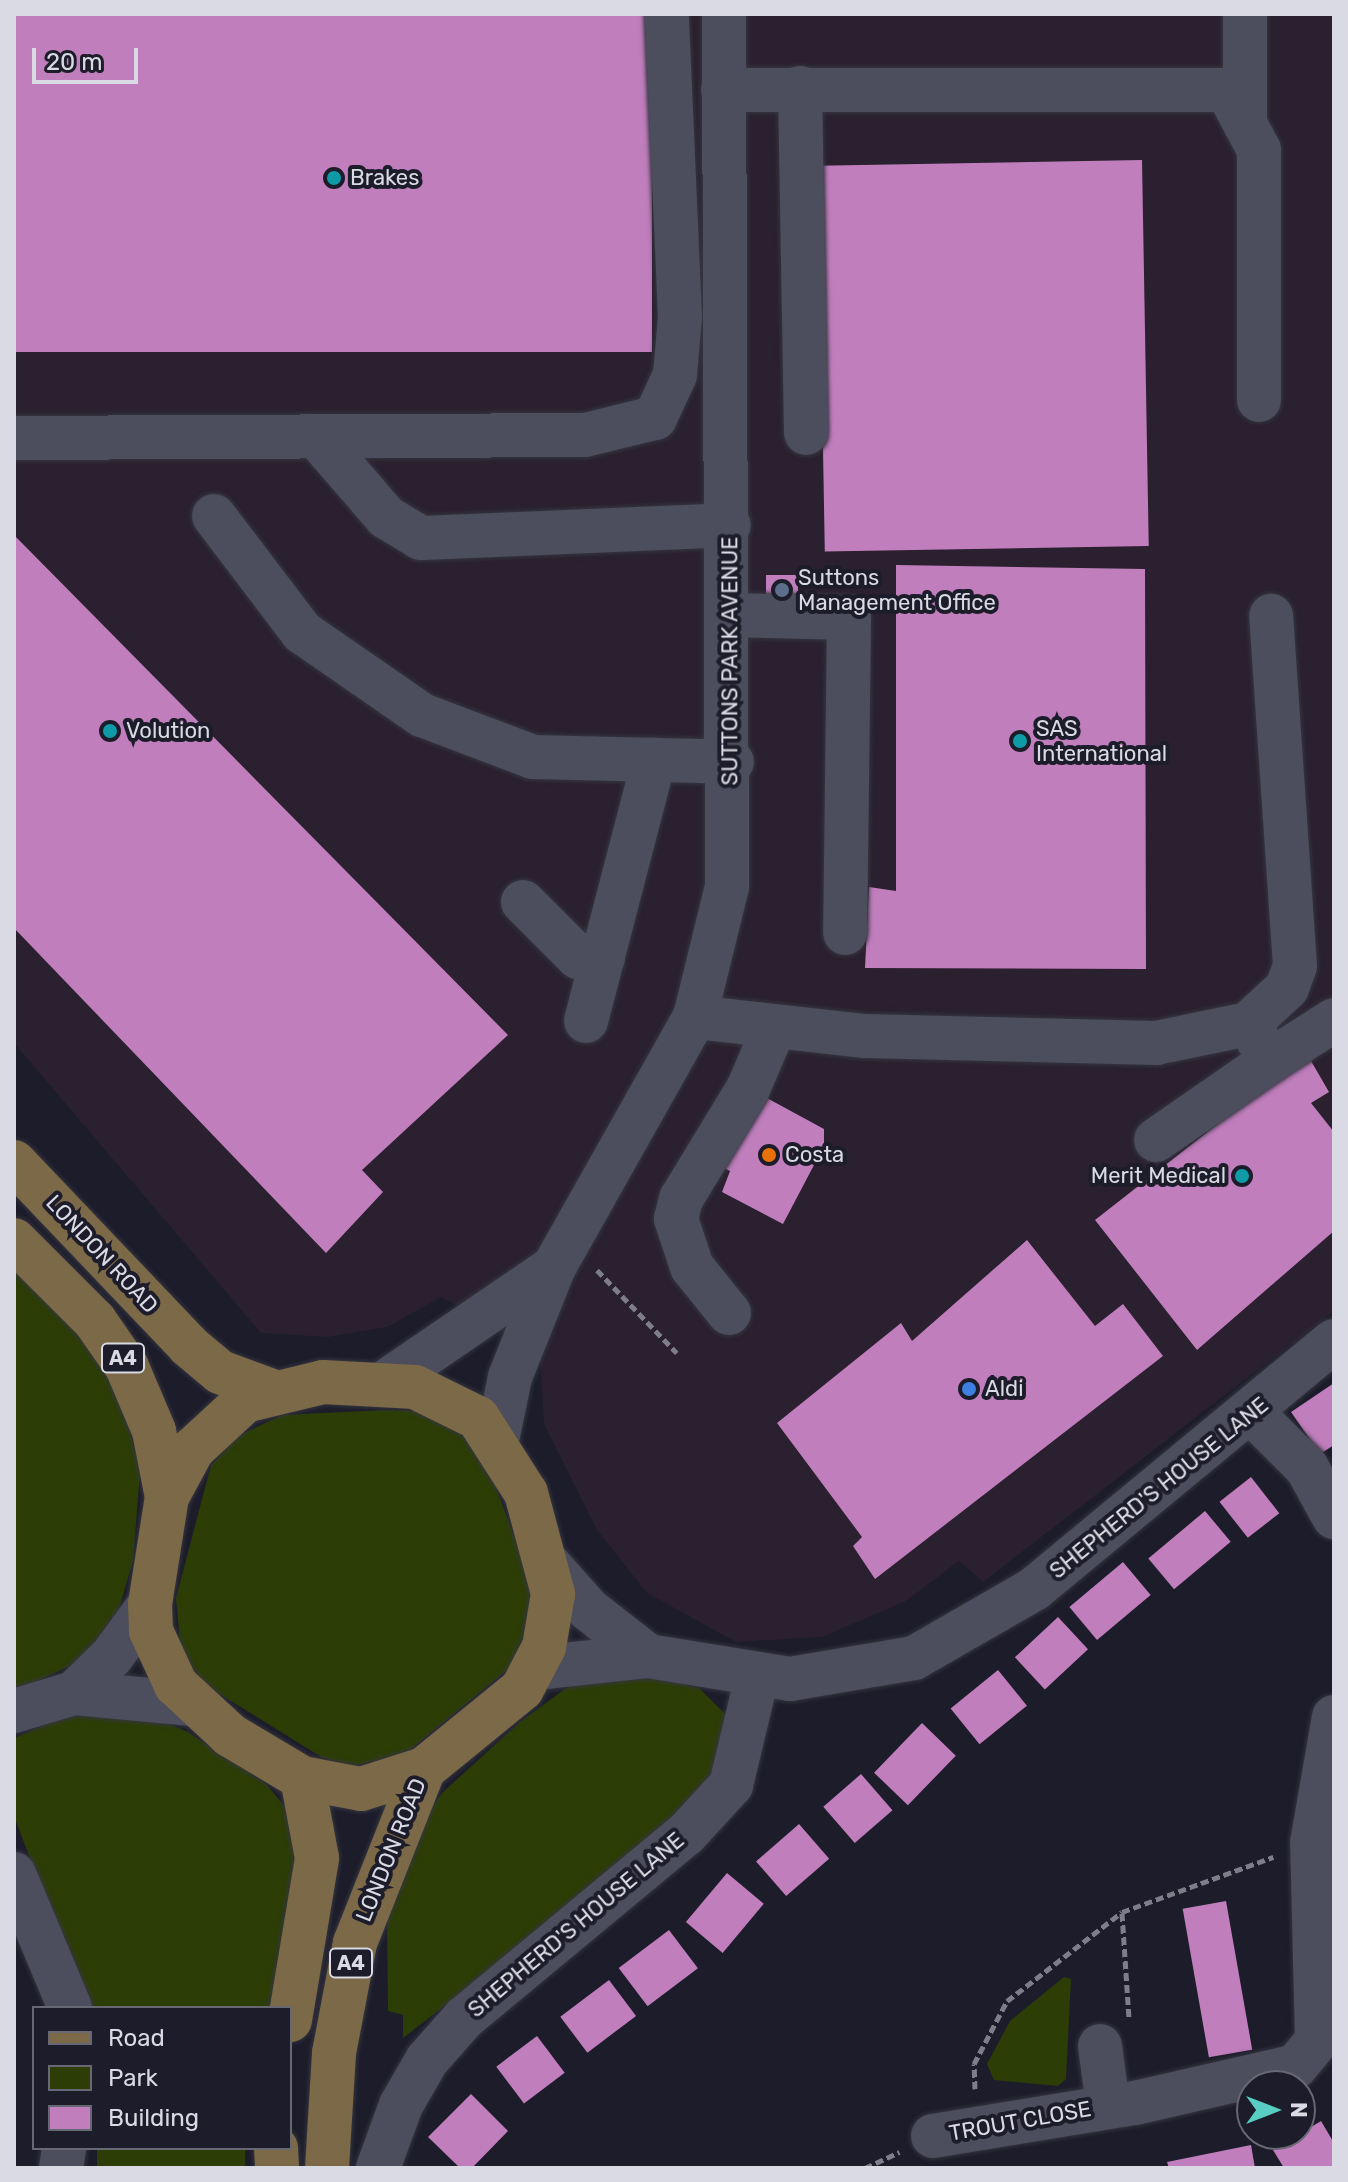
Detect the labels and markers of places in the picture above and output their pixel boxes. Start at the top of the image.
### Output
place label: Brakes [350,165,419,191]
marker: Brakes [325,169,343,187]
place label: Suttons Management Office [798,564,996,616]
marker: Suttons Management Office [773,581,791,599]
place label: SAS International [1036,715,1167,766]
place label: Volution [126,718,210,744]
marker: Volution [101,722,119,740]
marker: SAS International [1011,732,1029,750]
place label: Costa [785,1142,844,1168]
marker: Costa [760,1146,778,1164]
place label: Merit Medical [1091,1163,1226,1189]
marker: Merit Medical [1233,1167,1251,1185]
place label: Aldi [985,1376,1023,1402]
marker: Aldi [960,1380,978,1398]

